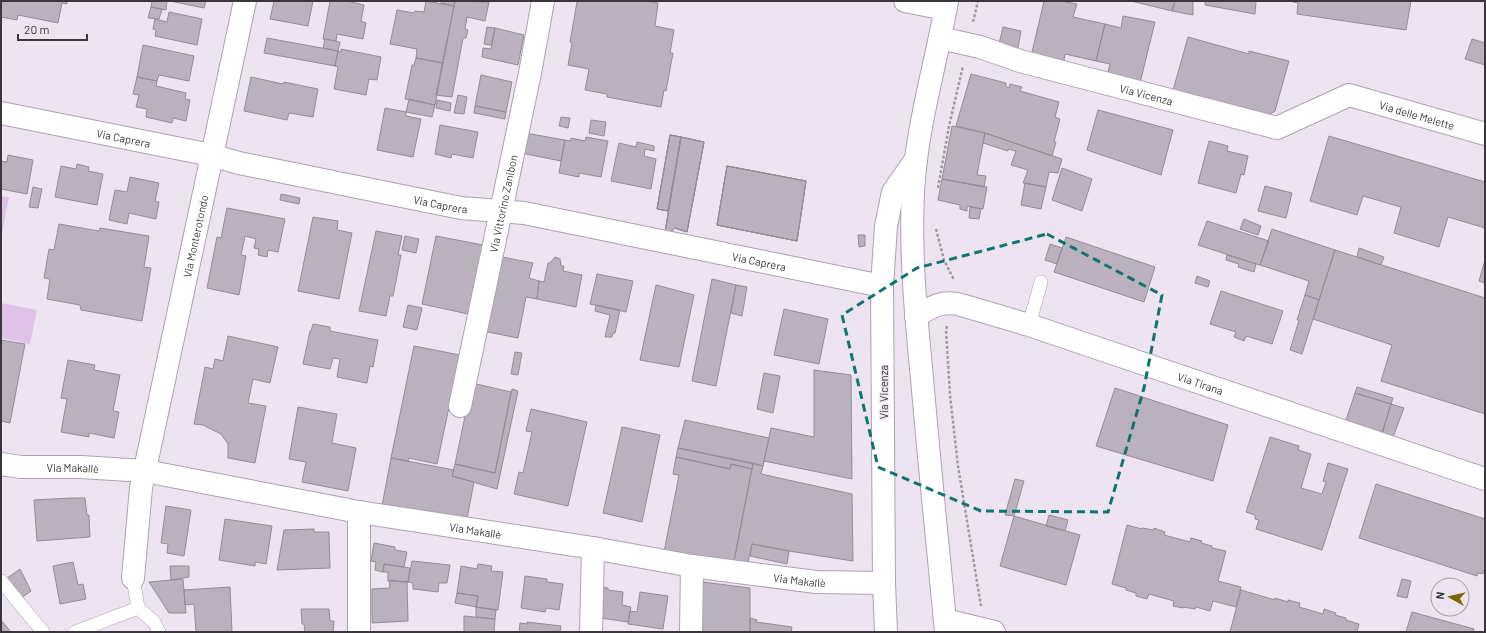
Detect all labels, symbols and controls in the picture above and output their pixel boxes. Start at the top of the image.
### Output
scale bar [18,16,87,42]
text: 20 m [24,22,50,36]
street label: Via Vicenza [1118,81,1174,107]
street label: Via delle Melette [1378,98,1456,132]
street label: Via Caprera [95,126,152,149]
street label: Via Vittorino Zanibon [486,153,519,253]
street label: Via Caprera [412,192,468,215]
street label: Via Monterotondo [180,193,210,279]
street label: Via Caprera [731,249,787,273]
street label: Via Vicenza [877,365,890,419]
street label: Via Tirana [1176,369,1225,397]
street label: Via Makallè [46,461,100,475]
street label: Via Makallè [448,519,503,540]
street label: Via Makallè [773,570,826,589]
north arrow [1430,577,1470,617]
text: N [1433,591,1447,600]

